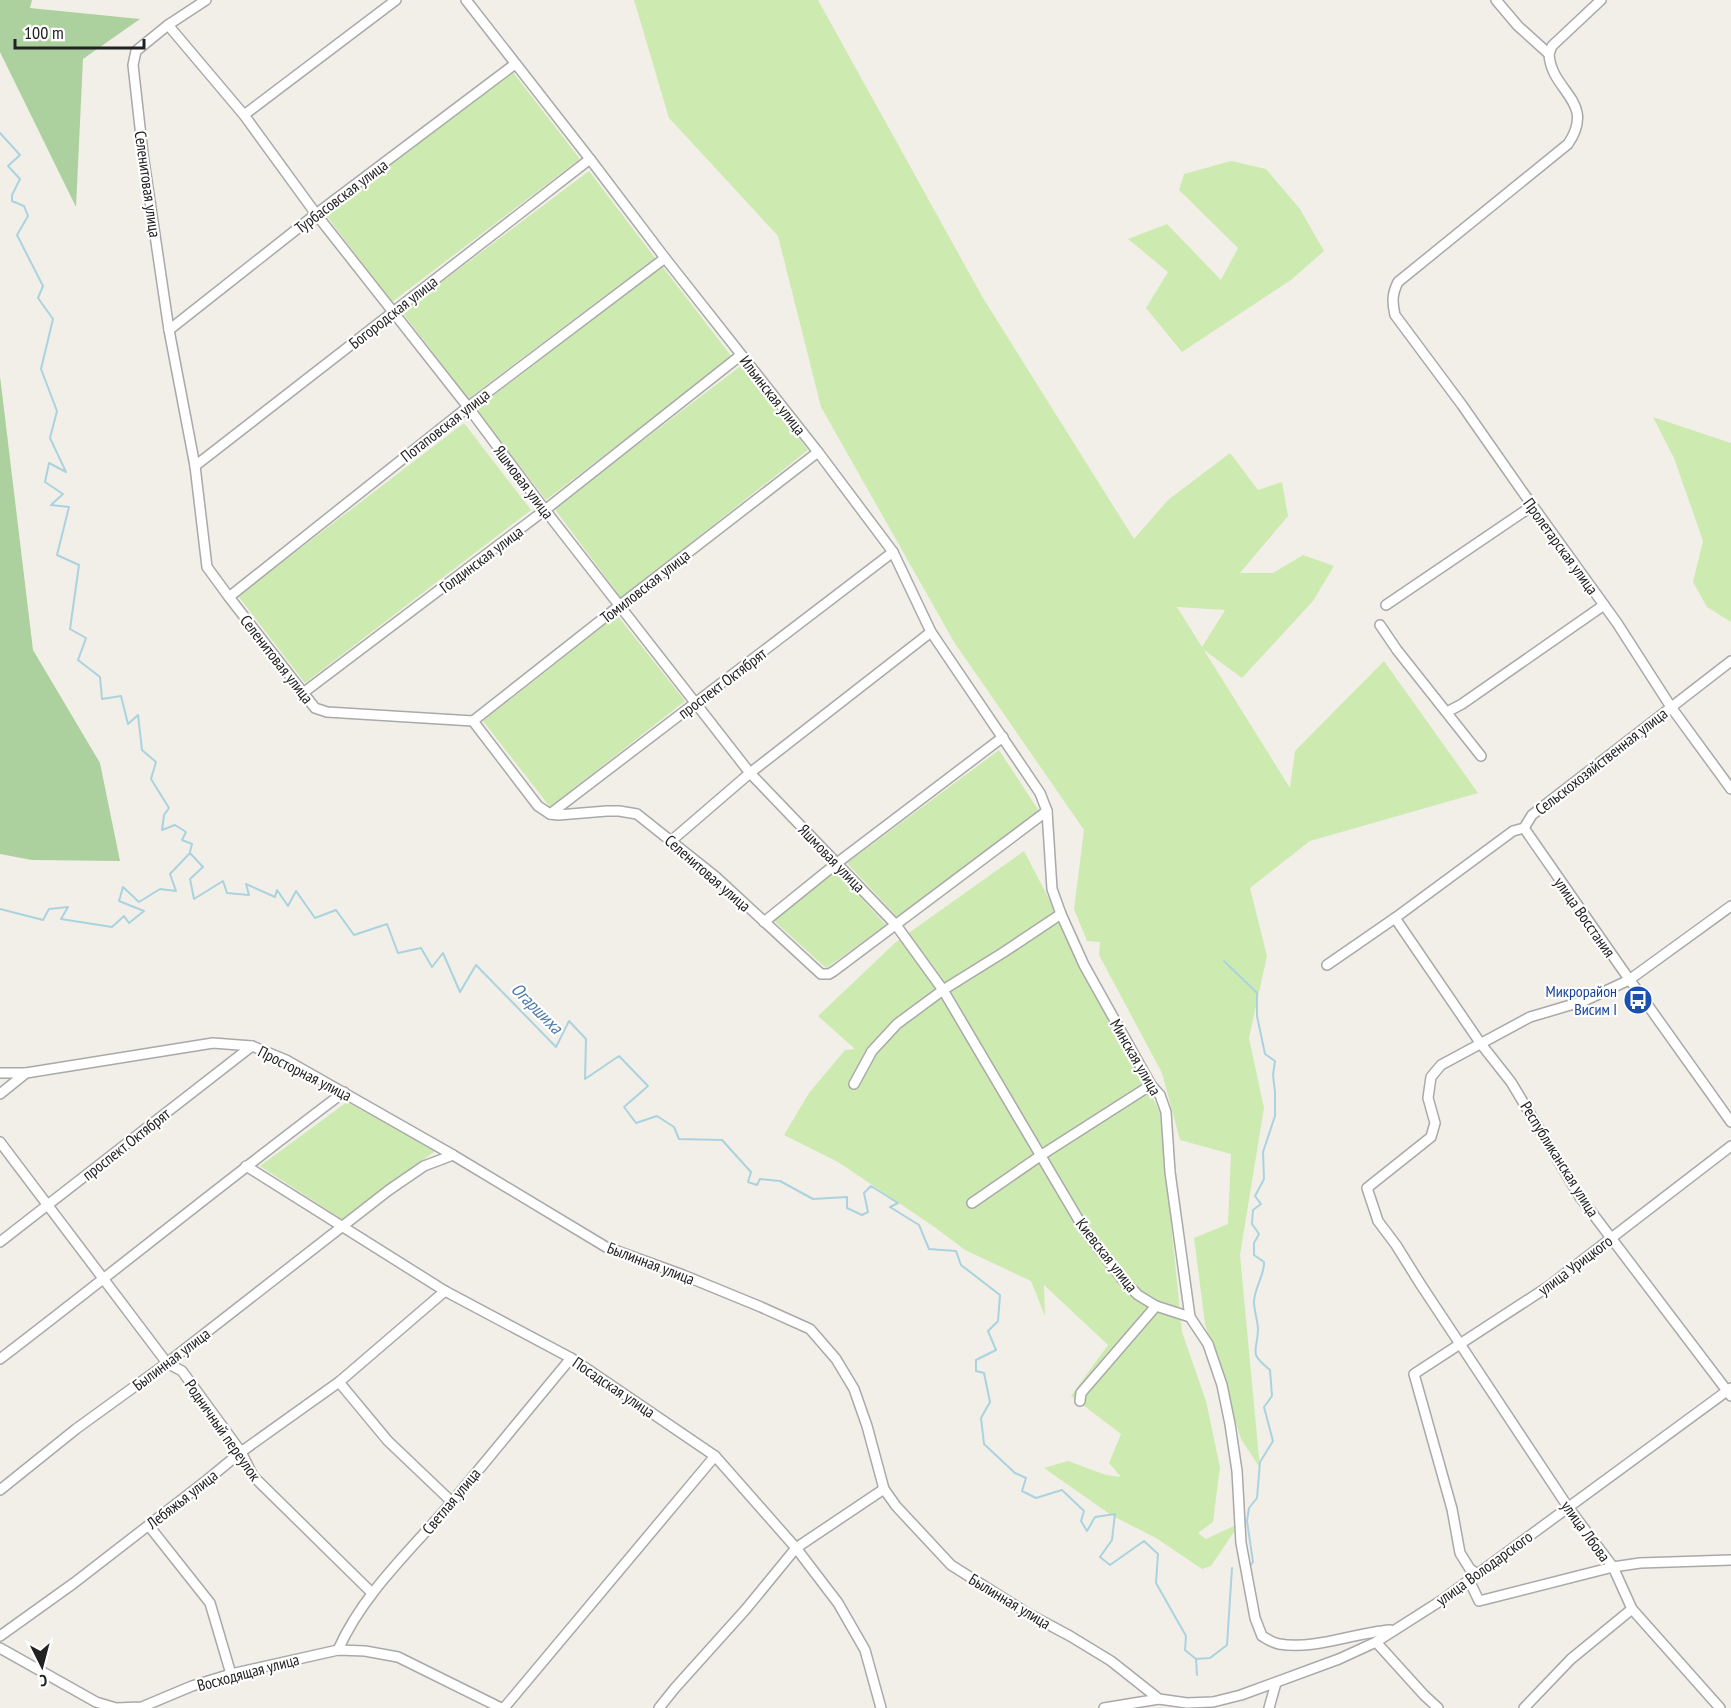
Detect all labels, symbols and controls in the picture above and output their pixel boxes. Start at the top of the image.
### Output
scale bar [15,12,144,50]
text: 100 m [24,21,64,44]
street label: Селенитовая улица [131,129,165,239]
street label: Турбасовская улица [291,155,391,237]
street label: Богородская улица [345,271,441,353]
street label: Ильинская улица [736,351,810,439]
street label: Потаповская улица [396,384,494,466]
street label: Яшмовая улица [490,441,558,523]
street label: Пролетарская улица [1519,494,1603,598]
street label: Голдинская улица [435,521,527,597]
street label: Томиловская улица [596,545,694,627]
street label: Селенитовая улица [236,611,318,707]
street label: проспект Октябрят [674,643,771,723]
street label: Сельскохозяйственная улица [1531,703,1671,819]
street label: Яшмовая улица [794,820,870,896]
street label: Селенитовая улица [661,830,755,916]
street label: улица Восстания [1550,873,1620,961]
water label: Огаршиха [506,977,568,1039]
place label: Микрорайон Висим I [1545,981,1617,1019]
bus stop icon: Микрорайон Висим I [1622,984,1654,1016]
street label: Минская улица [1106,1015,1166,1099]
street label: Просторная улица [255,1041,355,1105]
street label: Республиканская улица [1516,1098,1604,1220]
street label: проспект Октябрят [78,1103,174,1184]
street label: Киевская улица [1072,1214,1142,1296]
street label: улица Урицкого [1534,1231,1616,1299]
street label: Былинная улица [605,1237,697,1289]
street label: Былинная улица [128,1323,214,1395]
street label: Посадская улица [569,1352,659,1422]
street label: Родничный переулок [181,1375,266,1485]
street label: Светлая улица [417,1464,485,1538]
street label: Лебяжья улица [142,1465,222,1534]
street label: улица Лбова [1557,1496,1615,1566]
street label: улица Володарского [1432,1526,1536,1610]
street label: Былинная улица [965,1569,1055,1633]
north arrow [12,1636,72,1696]
street label: Восходящая улица [195,1649,301,1695]
text: С [38,1671,48,1691]

